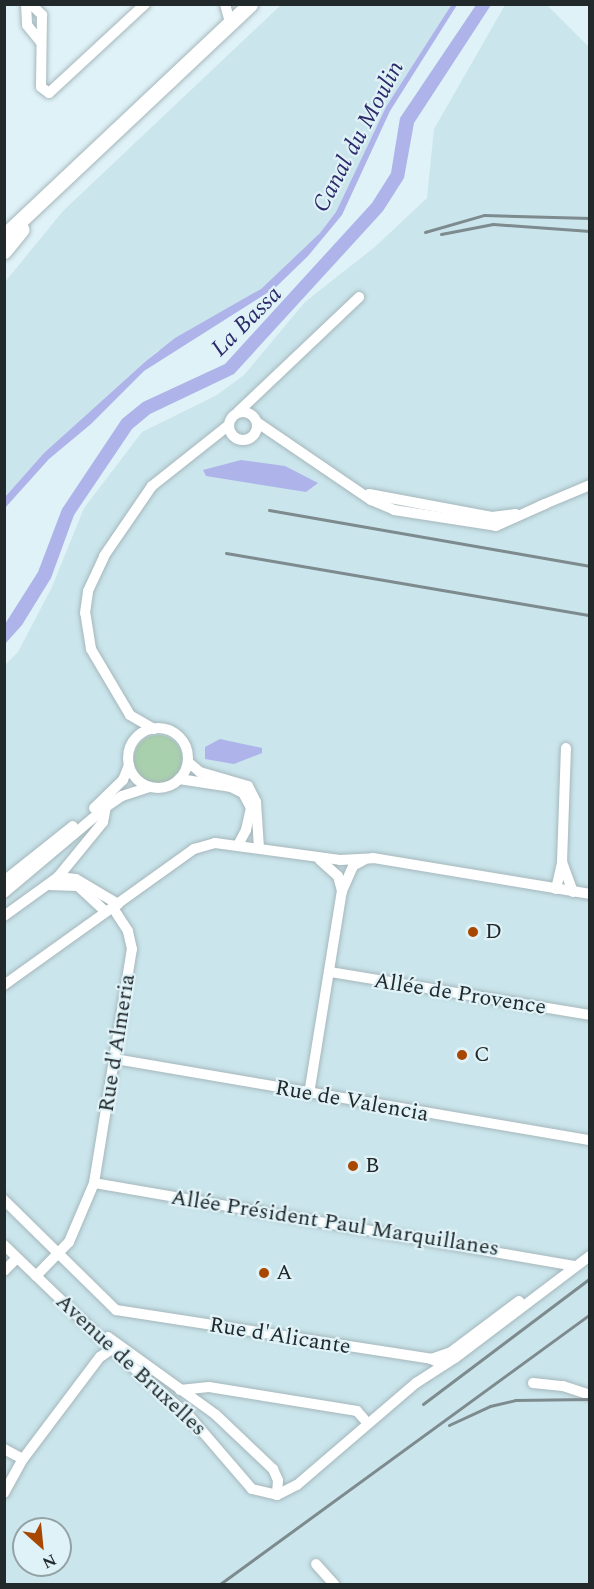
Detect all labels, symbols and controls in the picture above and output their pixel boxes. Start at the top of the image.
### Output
water label: Canal du Moulin [307,56,411,218]
water label: La Bassa [206,281,288,363]
place label: D [485,919,502,945]
marker: D [466,925,480,939]
street label: Allée de Provence [372,967,548,1021]
street label: Rue d'Almeria [93,972,141,1114]
place label: C [474,1042,490,1068]
marker: C [455,1048,469,1062]
street label: Rue de Valencia [273,1075,431,1127]
place label: B [365,1153,379,1179]
marker: B [346,1159,360,1173]
street label: Allée Président Paul Marquillanes [169,1184,501,1262]
place label: A [276,1260,292,1286]
marker: A [257,1266,271,1280]
street label: Avenue de Bruxelles [50,1288,212,1442]
street label: Rue d'Alicante [207,1312,353,1360]
north arrow [12,1517,72,1577]
text: N [38,1548,61,1575]

